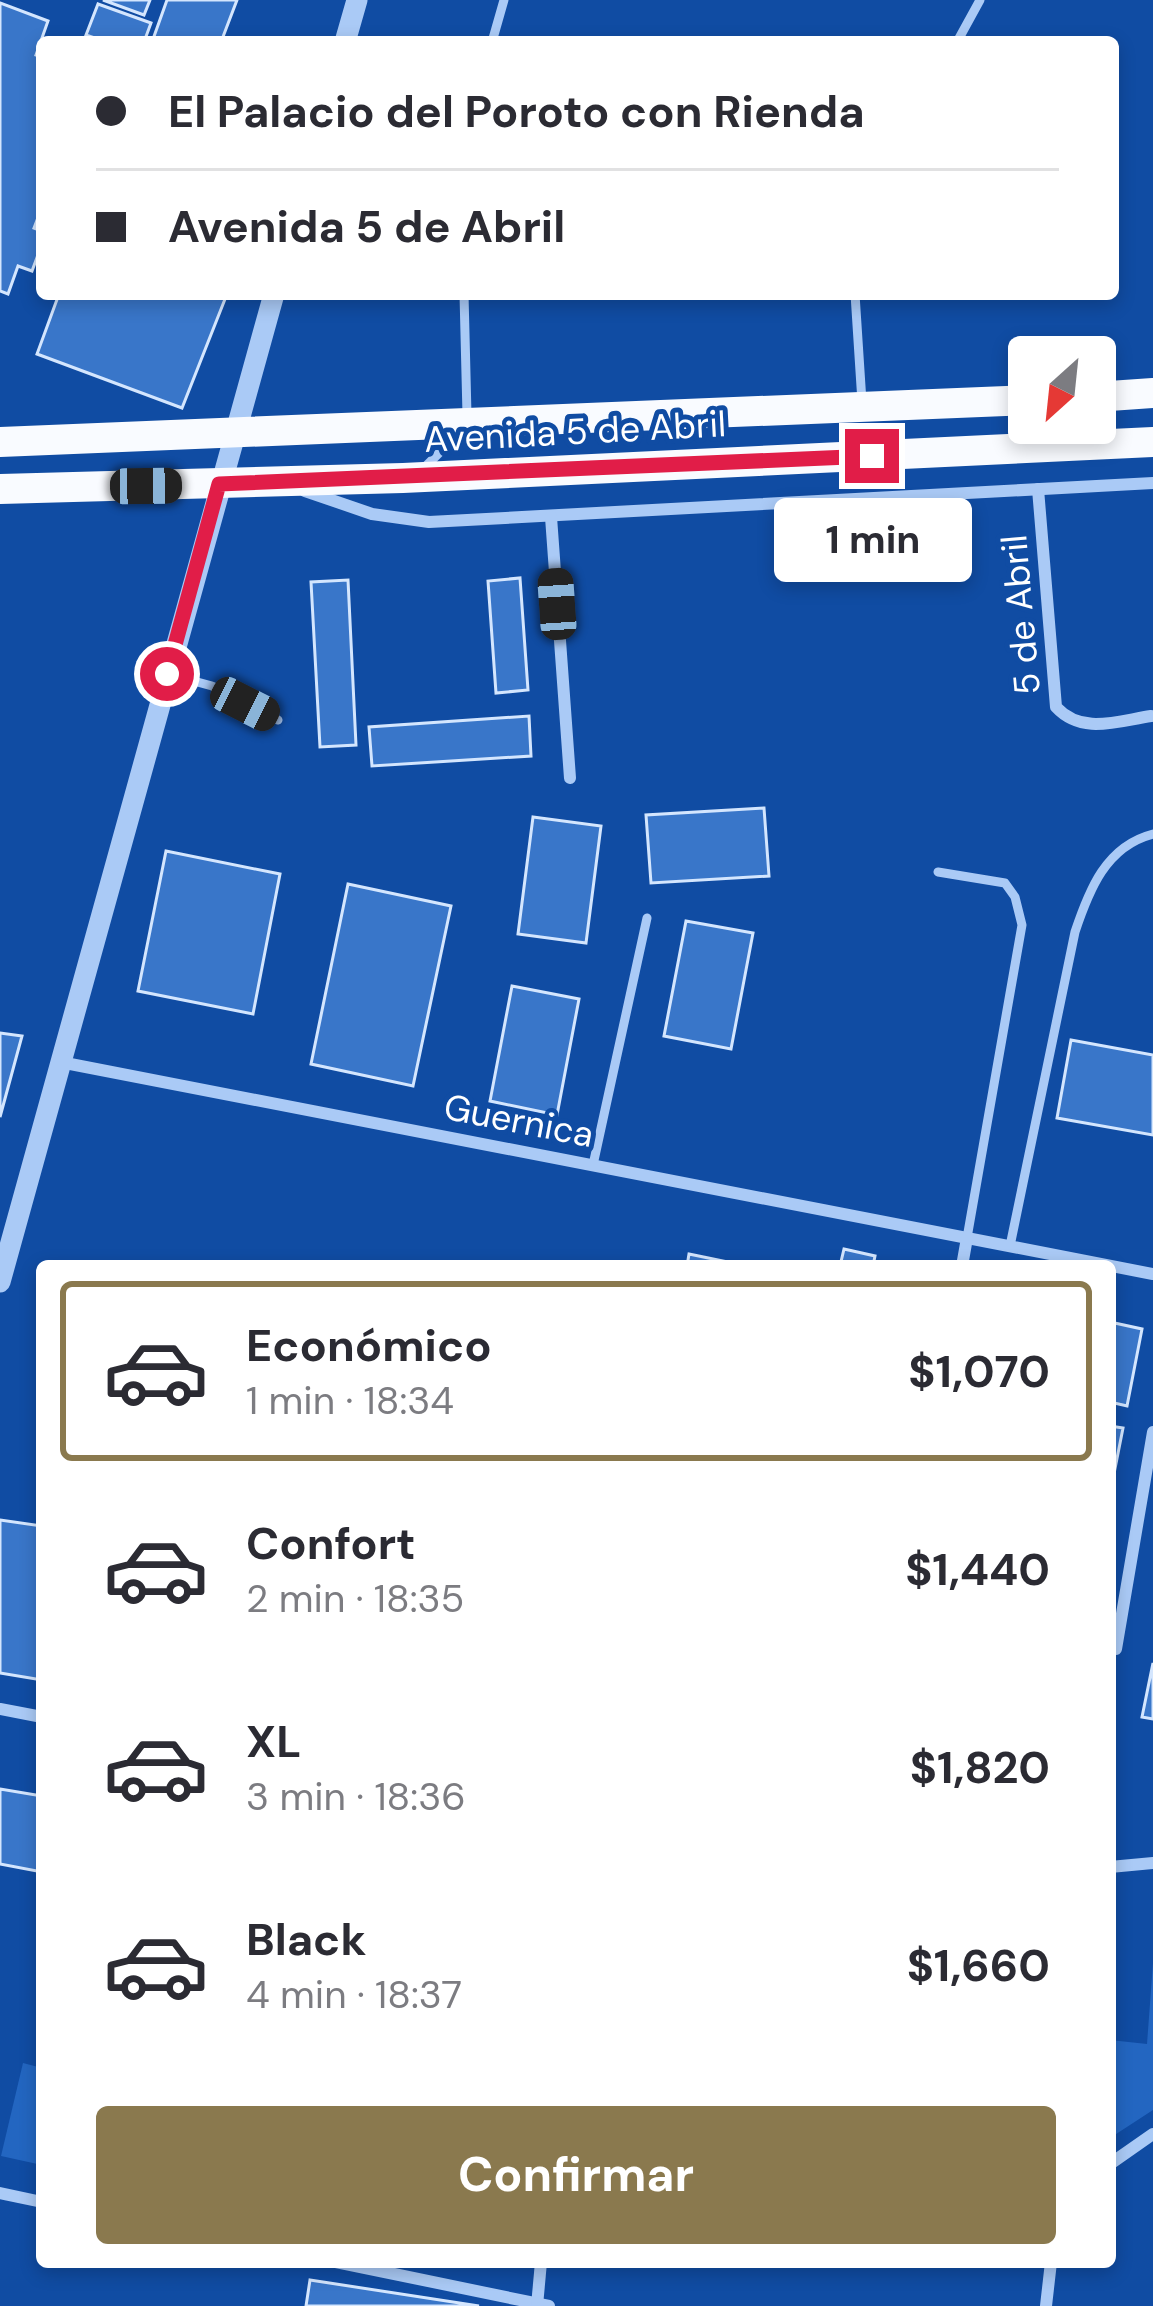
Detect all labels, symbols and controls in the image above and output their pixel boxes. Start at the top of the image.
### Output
text: El Palacio del Poroto con Rienda [168,82,865,141]
text: Avenida 5 de Abril [168,197,565,256]
north arrow [1008,336,1116,444]
map controls [1008,336,1116,444]
street label: Avenida 5 de Abril [423,400,727,463]
route end [845,429,899,483]
car [110,467,182,505]
callout: 1 min [773,498,971,582]
text: 1 min [826,514,920,565]
street label: 5 de Abril [990,533,1051,697]
car [537,567,577,641]
route start [140,647,194,701]
car [205,672,285,736]
street label: Guernica [440,1083,598,1158]
text: Económico [246,1316,492,1375]
icon: car [102,1317,210,1425]
text: $1,070 [908,1342,1050,1401]
text: 1 min · 18:34 [246,1375,454,1426]
text: Confort [246,1514,416,1573]
icon: car [102,1515,210,1623]
text: $1,440 [905,1540,1050,1599]
text: 2 min · 18:35 [246,1573,464,1624]
text: XL [246,1712,301,1771]
icon: car [102,1713,210,1821]
text: $1,820 [910,1738,1050,1797]
text: 3 min · 18:36 [246,1771,466,1822]
text: Black [246,1910,366,1969]
icon: car [102,1911,210,2019]
text: $1,660 [907,1936,1050,1995]
text: 4 min · 18:37 [246,1969,462,2020]
button: Confirmar [96,2106,1056,2244]

